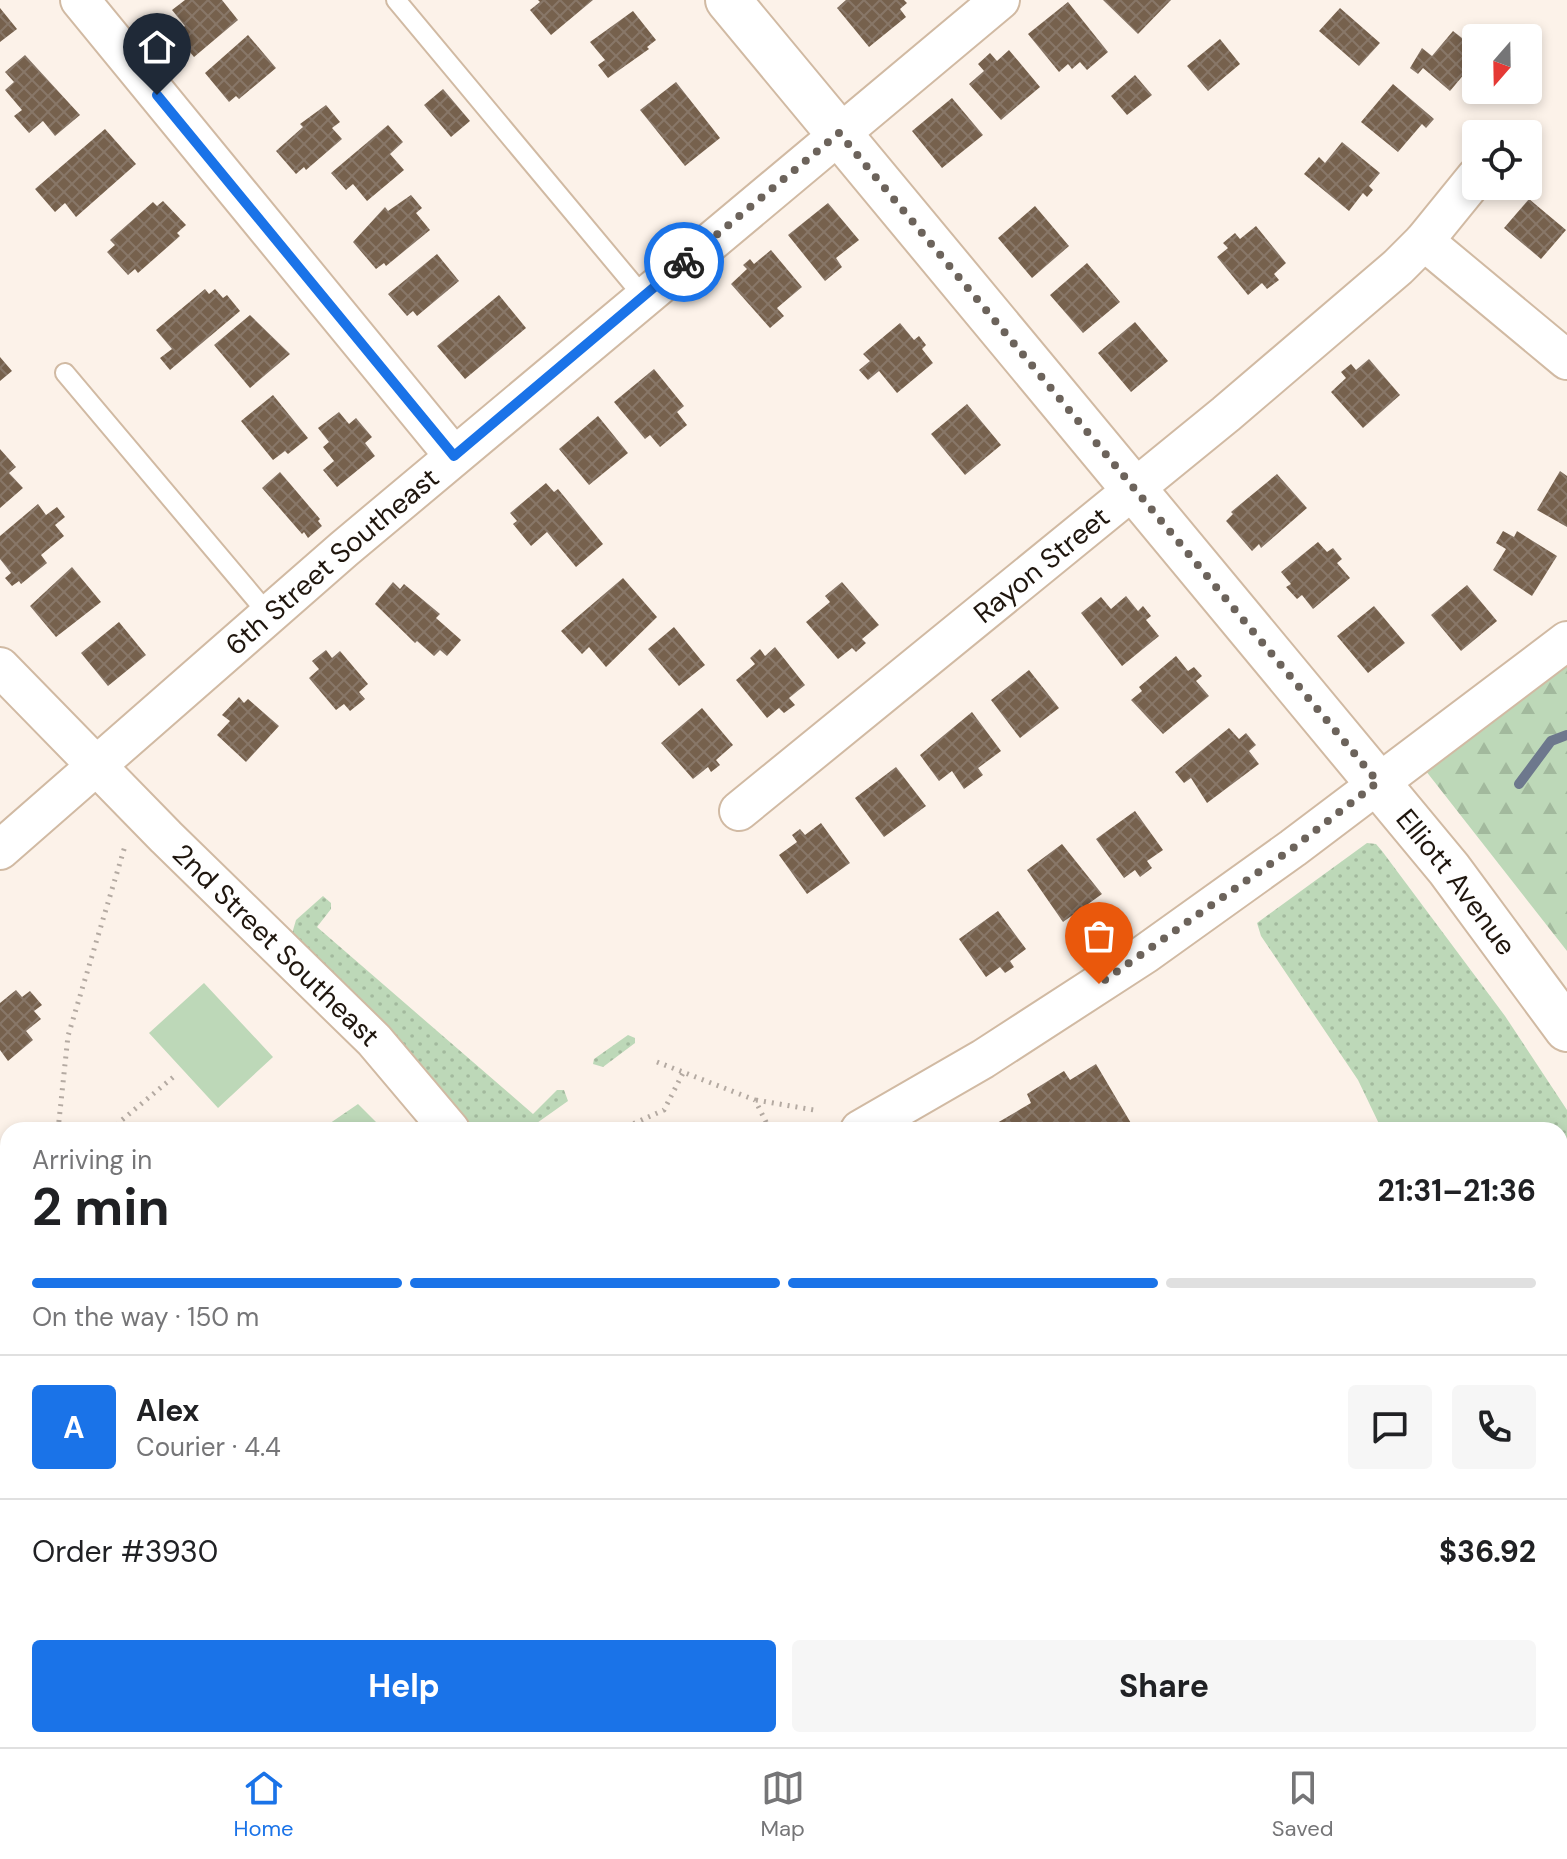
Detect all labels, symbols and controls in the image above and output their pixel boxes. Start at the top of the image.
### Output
pin [123,13,191,95]
north arrow [1462,24,1542,104]
map controls [1462,24,1542,200]
icon: home [135,25,179,69]
button: locate [1462,120,1542,200]
courier [644,222,724,302]
icon: bike [662,240,706,284]
street label: 6th Street Southeast [217,459,447,663]
street label: Rayon Street [966,498,1117,631]
street label: Elliott Avenue [1388,801,1525,963]
street label: 2nd Street Southeast [165,835,388,1054]
pin [1065,902,1133,984]
icon: bag [1077,914,1121,958]
text: Arriving in [32,1143,152,1177]
text: 21:31–21:36 [1378,1171,1536,1210]
text: 2 min [32,1173,170,1241]
text: On the way · 150 m [32,1300,259,1334]
button: chat [1348,1385,1432,1469]
button: phone [1452,1385,1536,1469]
text: Alex [136,1391,199,1430]
text: A [63,1408,85,1447]
text: Courier · 4.4 [136,1430,281,1464]
text: Order #3930 [32,1532,218,1571]
text: $36.92 [1439,1532,1536,1571]
button: Help [32,1640,776,1732]
button: Share [792,1640,1536,1732]
tab: Home [233,1766,294,1843]
tab: Map [761,1766,805,1843]
tab: Saved [1272,1766,1334,1843]

